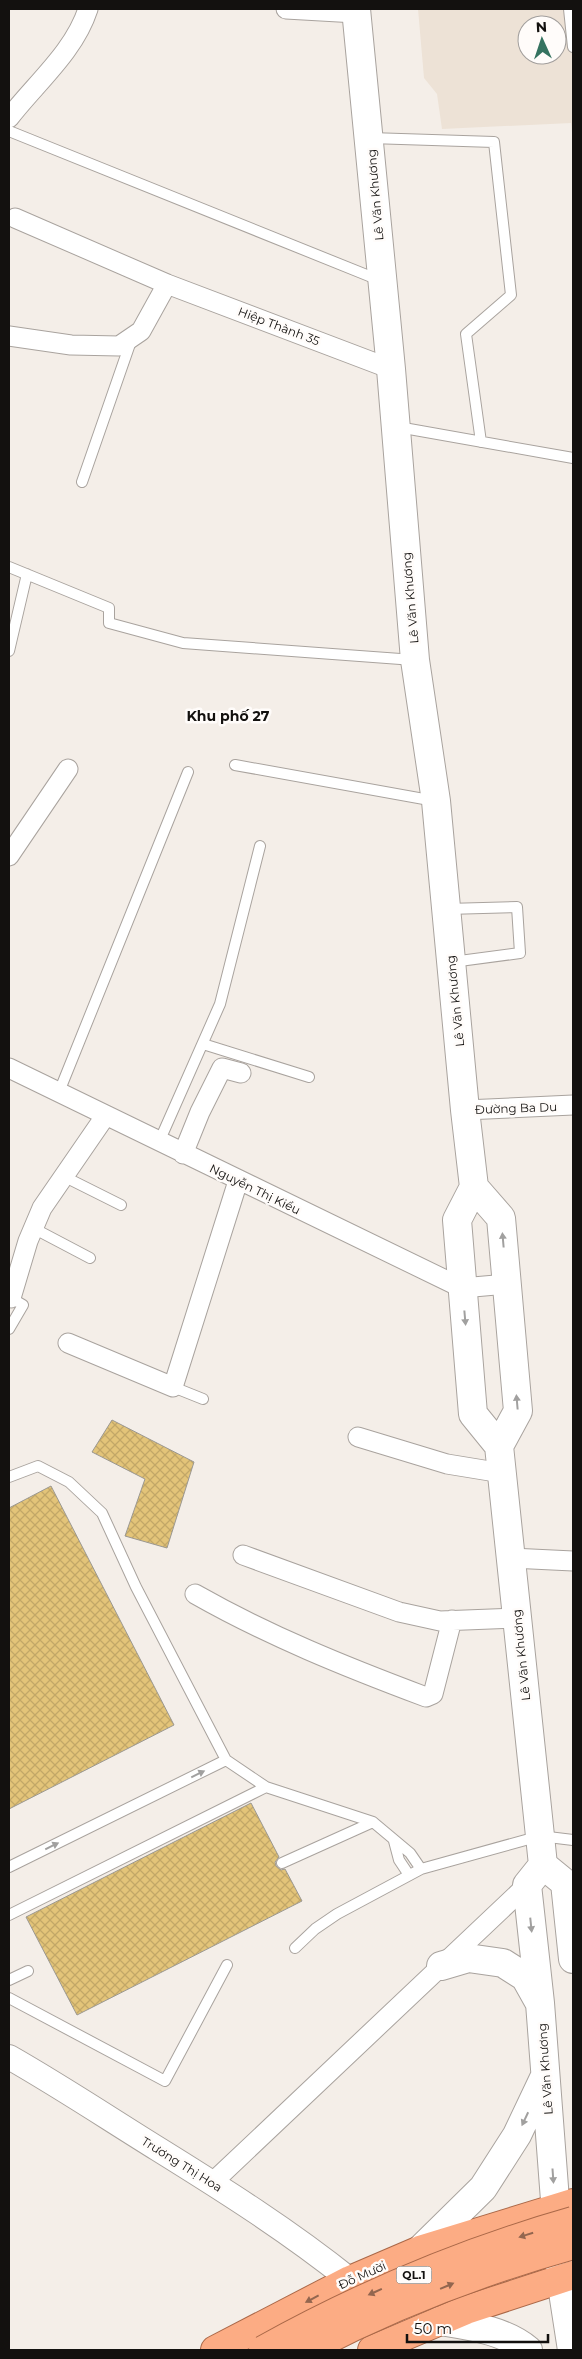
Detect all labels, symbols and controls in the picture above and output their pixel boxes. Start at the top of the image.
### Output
north arrow [517,15,567,65]
text: N [535,18,547,36]
street label: Lê Văn Khương [364,149,386,241]
street label: Hiệp Thành 35 [236,304,322,349]
street label: Lê Văn Khương [399,552,421,644]
district label: Khu phố 27 [186,707,270,725]
street label: Lê Văn Khương [443,955,467,1047]
street label: Đường Ba Du [475,1099,557,1117]
street label: Nguyễn Thị Kiểu [207,1161,303,1217]
one-way arrow [499,1232,507,1248]
one-way arrow [461,1310,469,1326]
one-way arrow [513,1394,521,1410]
street label: Lê Văn Khương [509,1609,533,1701]
one-way arrow [191,1770,205,1778]
one-way arrow [45,1842,60,1850]
one-way arrow [528,1918,536,1934]
street label: Lê Văn Khương [534,2023,556,2115]
one-way arrow [520,2112,528,2126]
street label: Trương Thị Hoa [139,2133,225,2195]
one-way arrow [549,2168,557,2184]
one-way arrow [519,2231,534,2239]
street label: Đỗ Mười [336,2258,388,2292]
road number: QL.1 [396,2266,432,2284]
one-way arrow [440,2281,454,2289]
one-way arrow [368,2289,382,2297]
one-way arrow [305,2295,320,2303]
scale bar [407,2312,548,2344]
text: 50 m [414,2319,452,2338]

